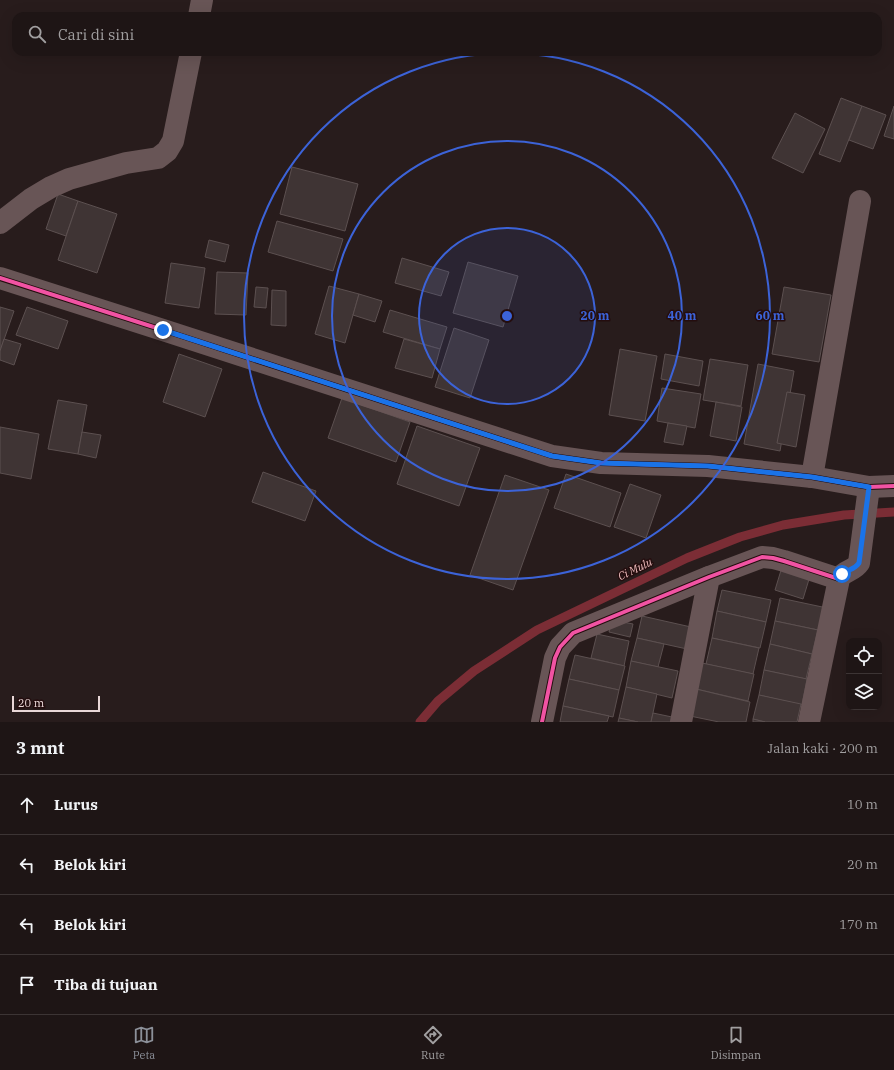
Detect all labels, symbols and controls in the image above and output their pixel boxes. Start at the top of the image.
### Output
search box [12,12,882,56]
icon: search [26,23,48,45]
text: Cari di sini [58,25,134,44]
text: 20 m [581,308,610,323]
text: 40 m [668,308,697,323]
text: 60 m [756,308,785,323]
centre of rings [500,309,514,323]
route end [154,321,172,339]
water label: Ci Mulu [616,554,655,583]
route start [833,565,851,583]
map controls [846,638,882,710]
button: locate [846,638,882,674]
button: layers [846,674,882,710]
scale bar [12,694,100,713]
text: 20 m [18,696,44,710]
text: 3 mnt [16,737,64,759]
text: Jalan kaki · 200 m [767,740,878,757]
icon: ahead [16,794,38,816]
text: Lurus [54,795,98,814]
text: 10 m [847,796,878,813]
icon: left [16,854,38,876]
text: Belok kiri [54,855,126,874]
text: 20 m [847,856,878,873]
icon: left [16,914,38,936]
text: Belok kiri [54,915,126,934]
text: 170 m [839,916,878,933]
icon: arrive [16,974,38,996]
text: Tiba di tujuan [54,975,158,994]
tab: Peta [133,1024,155,1062]
tab: Rute [421,1024,445,1062]
tab: Disimpan [711,1024,761,1062]

